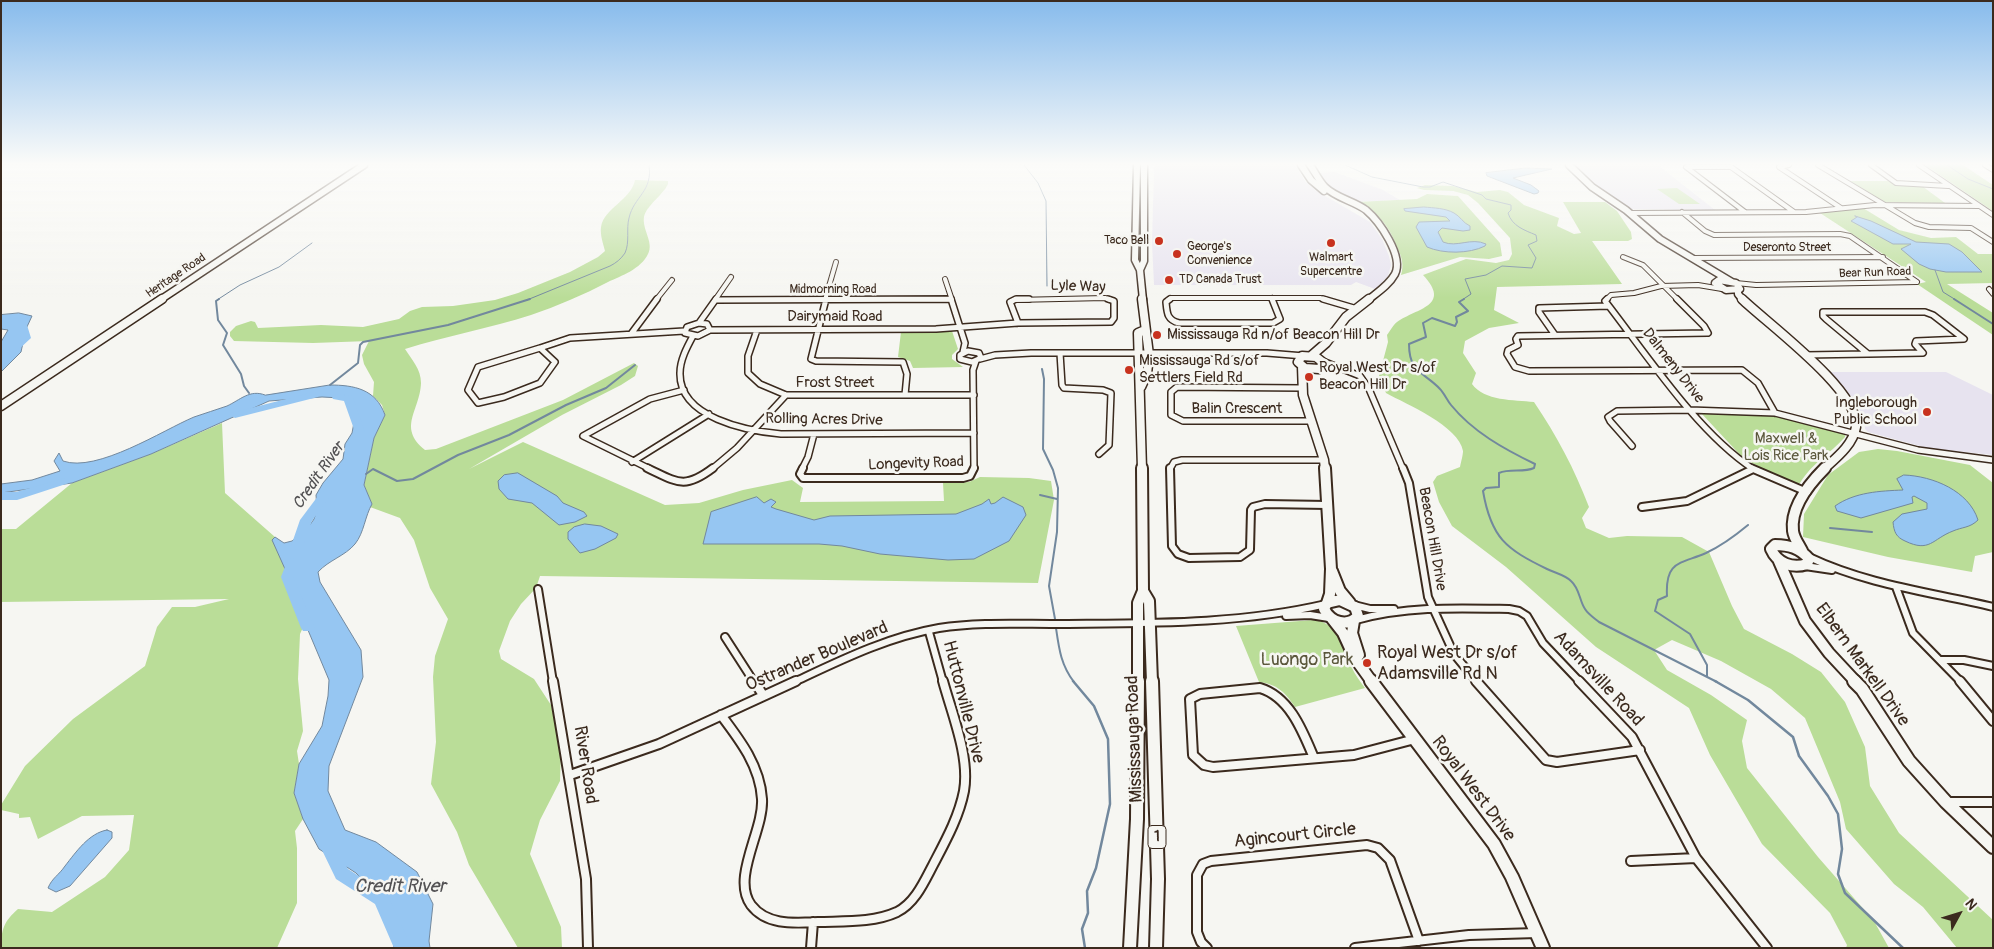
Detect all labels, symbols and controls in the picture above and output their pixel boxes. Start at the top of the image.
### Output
place label: Taco Bell [1104,234,1149,248]
marker: Taco Bell [1153,235,1165,247]
marker: Walmart Supercentre [1325,237,1337,249]
place label: George's Convenience [1187,240,1252,268]
street label: Deseronto Street [1743,241,1831,255]
marker: George's Convenience [1171,248,1183,260]
street label: Heritage Road [143,251,209,301]
place label: Walmart Supercentre [1300,251,1362,279]
street label: Bear Run Road [1839,265,1911,281]
place label: TD Canada Trust [1179,273,1262,287]
marker: TD Canada Trust [1163,274,1175,286]
street label: Lyle Way [1050,277,1106,297]
street label: Midmorning Road [789,283,877,297]
street label: Dairymaid Road [787,308,883,326]
street label: Dalmeny Drive [1638,325,1708,407]
place label: Mississauga Rd n/of Beacon Hill Dr [1167,326,1380,344]
marker: Mississauga Rd n/of Beacon Hill Dr [1151,329,1163,341]
place label: Mississauga Rd s/of Settlers Field Rd [1139,352,1259,387]
place label: Royal West Dr s/of Beacon Hill Dr [1319,359,1436,394]
marker: Mississauga Rd s/of Settlers Field Rd [1123,364,1135,376]
marker: Royal West Dr s/of Beacon Hill Dr [1303,371,1315,383]
street label: Frost Street [796,374,874,392]
place label: Ingleborough Public School [1834,394,1917,429]
street label: Balin Crescent [1192,400,1282,418]
marker: Ingleborough Public School [1921,406,1933,418]
street label: Rolling Acres Drive [765,410,883,430]
park label: Maxwell & Lois Rice Park [1743,430,1829,465]
water label: Credit River [289,439,349,513]
street label: Longevity Road [868,453,964,475]
street label: Beacon Hill Drive [1414,486,1450,592]
street label: Elbern Markell Drive [1810,599,1914,731]
street label: Ostrander Boulevard [742,617,892,697]
street label: Adamsville Road [1548,627,1648,731]
street label: Huttonville Drive [937,638,989,766]
place label: Royal West Dr s/of Adamsville Rd N [1377,642,1518,684]
park label: Luongo Park [1260,649,1354,671]
marker: Royal West Dr s/of Adamsville Rd N [1361,657,1373,669]
street label: Mississauga Road [1122,675,1148,803]
street label: River Road [568,724,602,806]
street label: Royal West Drive [1426,732,1520,846]
street label: Agincourt Circle [1233,819,1357,853]
road number: 1 [1148,826,1166,849]
water label: Credit River [354,876,446,898]
north arrow [1934,889,1984,939]
text: N [1961,895,1981,913]

